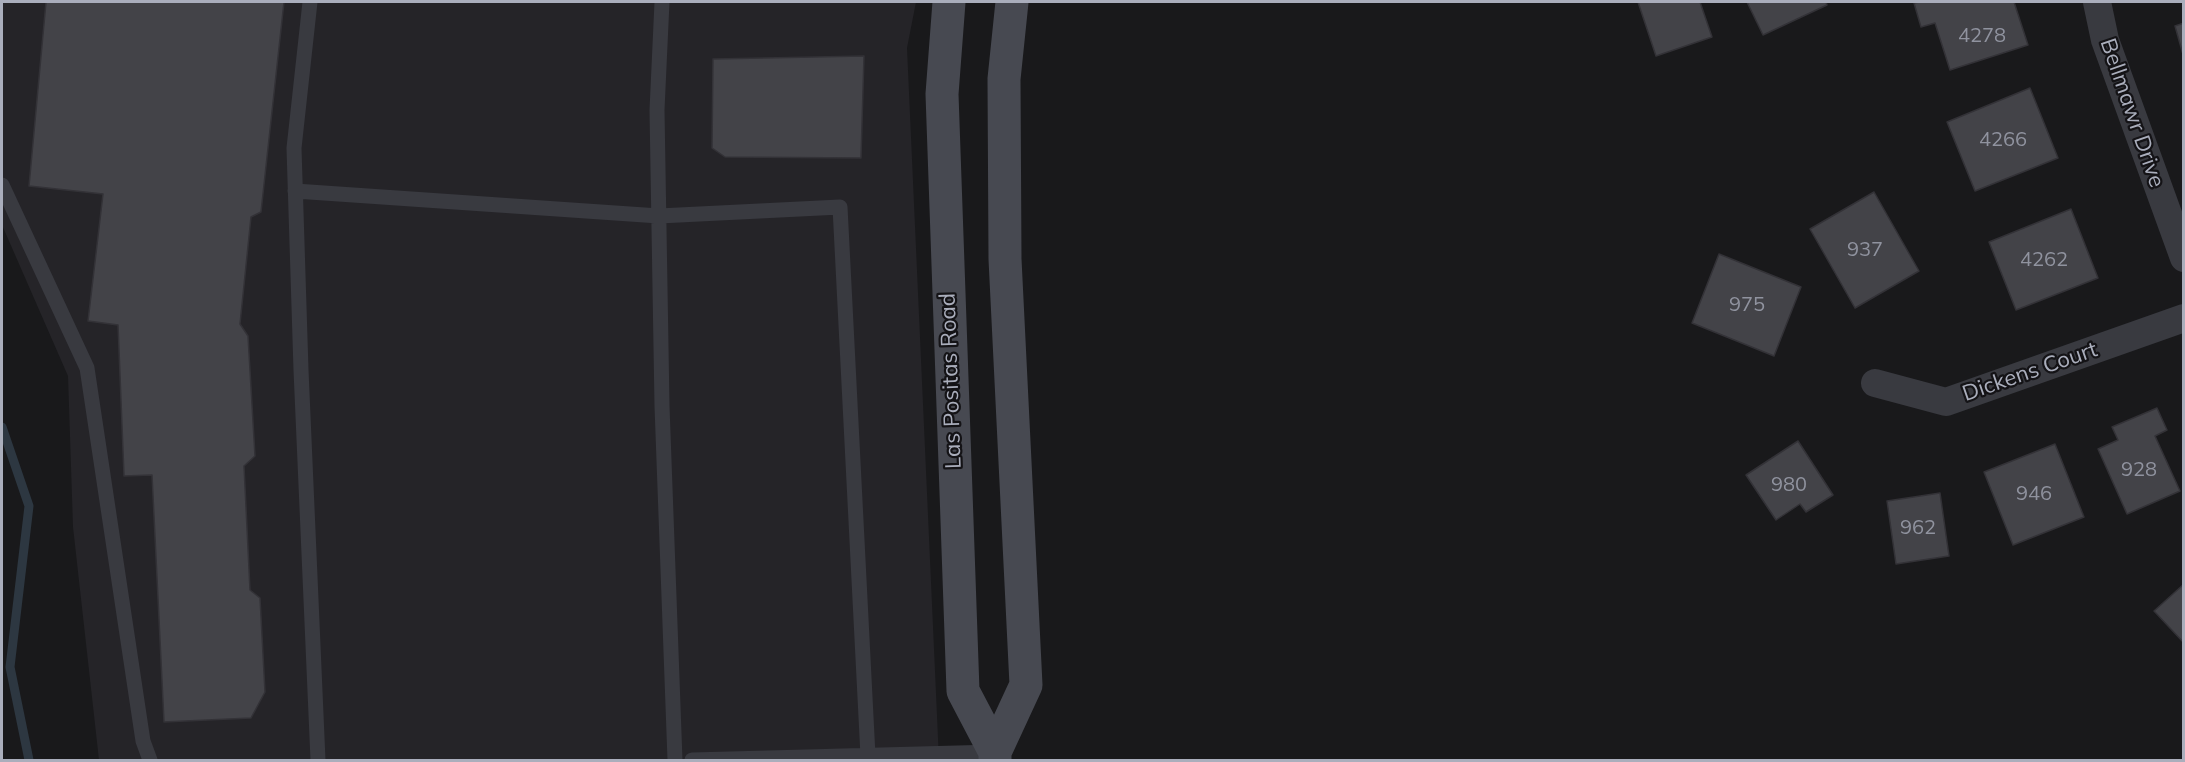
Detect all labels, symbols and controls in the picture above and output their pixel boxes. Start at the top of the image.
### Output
house number: 4278 [1958,24,2006,48]
street label: Bellmawr Drive [2094,35,2170,191]
house number: 4266 [1979,128,2027,152]
house number: 937 [1847,238,1883,262]
house number: 4262 [2020,248,2068,272]
street label: Las Positas Road [935,293,967,469]
house number: 975 [1729,293,1765,317]
street label: Dickens Court [1959,337,2101,407]
house number: 928 [2121,458,2157,482]
house number: 980 [1771,473,1807,497]
house number: 946 [2016,482,2052,506]
house number: 962 [1900,516,1936,540]

